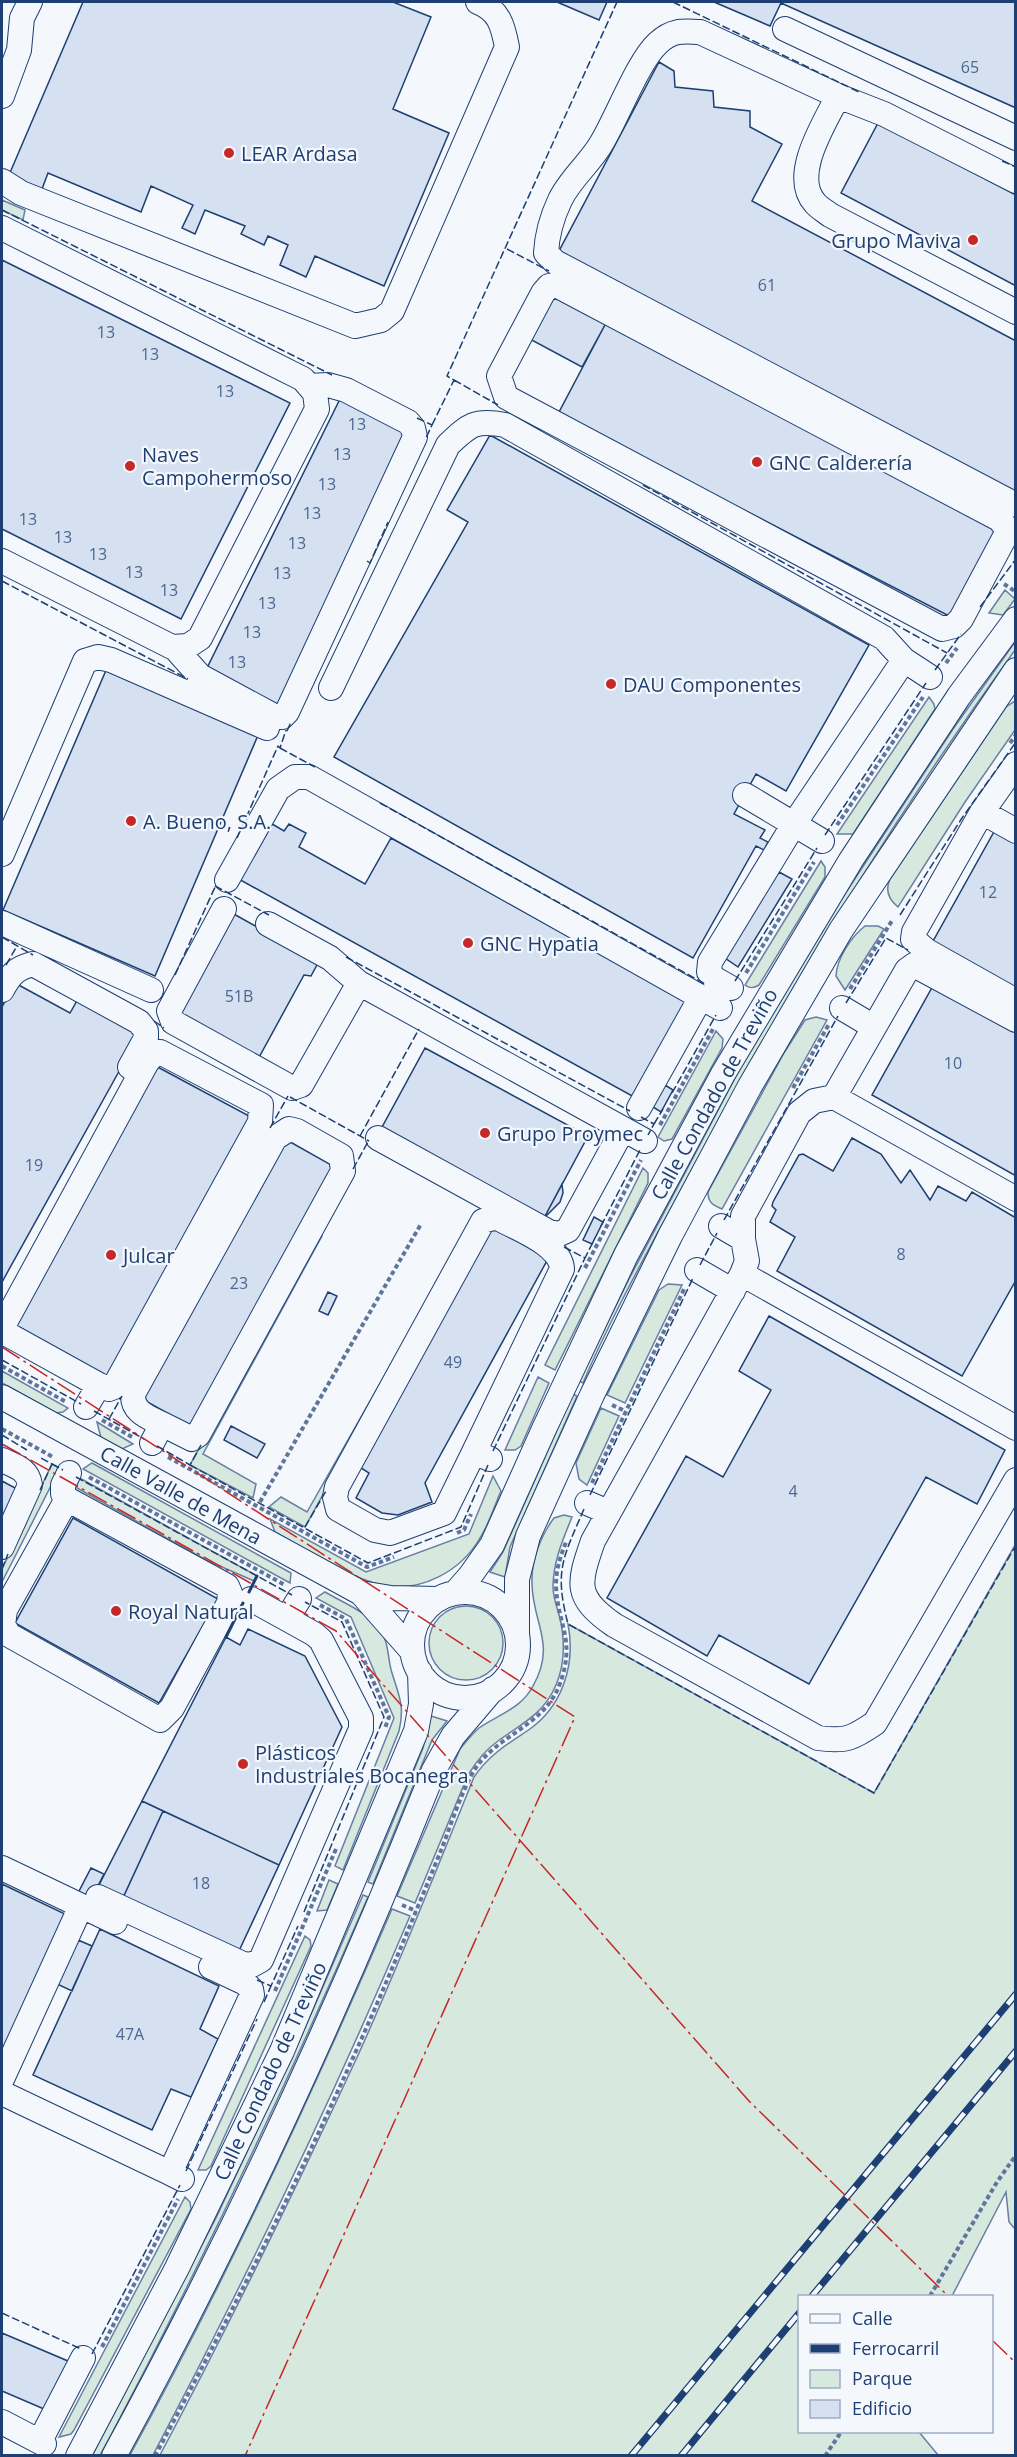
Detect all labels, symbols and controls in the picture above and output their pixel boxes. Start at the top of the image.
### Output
house number: 65 [961,56,979,78]
place label: LEAR Ardasa [241,140,358,167]
marker: LEAR Ardasa [222,146,236,160]
place label: Grupo Maviva [831,227,961,254]
marker: Grupo Maviva [966,233,980,247]
house number: 61 [758,274,776,296]
house number: 13 [97,321,115,343]
house number: 13 [141,343,159,365]
house number: 13 [216,380,234,402]
house number: 13 [348,413,366,435]
place label: Naves Campohermoso [142,441,292,491]
house number: 13 [333,443,351,465]
place label: GNC Calderería [769,449,912,476]
marker: GNC Calderería [750,455,764,469]
marker: Naves Campohermoso [123,459,137,473]
house number: 13 [318,473,336,495]
house number: 13 [303,502,321,524]
house number: 13 [19,508,37,530]
house number: 13 [54,526,72,548]
house number: 13 [288,532,306,554]
house number: 13 [89,543,107,565]
house number: 13 [125,561,143,583]
house number: 13 [273,562,291,584]
house number: 13 [160,579,178,601]
house number: 13 [258,592,276,614]
house number: 13 [243,621,261,643]
house number: 13 [228,651,246,673]
place label: DAU Componentes [623,671,801,698]
marker: DAU Componentes [604,677,618,691]
place label: A. Bueno, S.A. [143,808,271,835]
marker: A. Bueno, S.A. [124,814,138,828]
house number: 12 [979,881,997,903]
place label: GNC Hypatia [480,930,599,957]
marker: GNC Hypatia [461,936,475,950]
street label: Calle Condado de Treviño [644,983,784,1205]
house number: 51B [225,985,253,1007]
house number: 10 [944,1052,962,1074]
place label: Grupo Proymec [497,1120,643,1147]
marker: Grupo Proymec [478,1126,492,1140]
house number: 19 [25,1154,43,1176]
place label: Julcar [121,1242,175,1269]
house number: 8 [896,1243,906,1265]
marker: Julcar [104,1248,118,1262]
house number: 23 [230,1272,248,1294]
house number: 49 [444,1351,462,1373]
street label: Calle Valle de Mena [95,1439,267,1551]
house number: 4 [788,1480,798,1502]
place label: Royal Natural [128,1598,254,1625]
marker: Royal Natural [109,1604,123,1618]
place label: Plásticos Industriales Bocanegra [255,1739,469,1789]
marker: Plásticos Industriales Bocanegra [236,1757,250,1771]
house number: 18 [192,1872,210,1894]
street label: Calle Condado de Treviño [207,1957,333,2185]
house number: 47A [116,2023,145,2045]
legend [798,2295,993,2433]
text: Calle [852,2306,893,2330]
text: Ferrocarril [852,2336,939,2360]
text: Parque [852,2366,912,2390]
text: Edificio [852,2396,912,2420]

